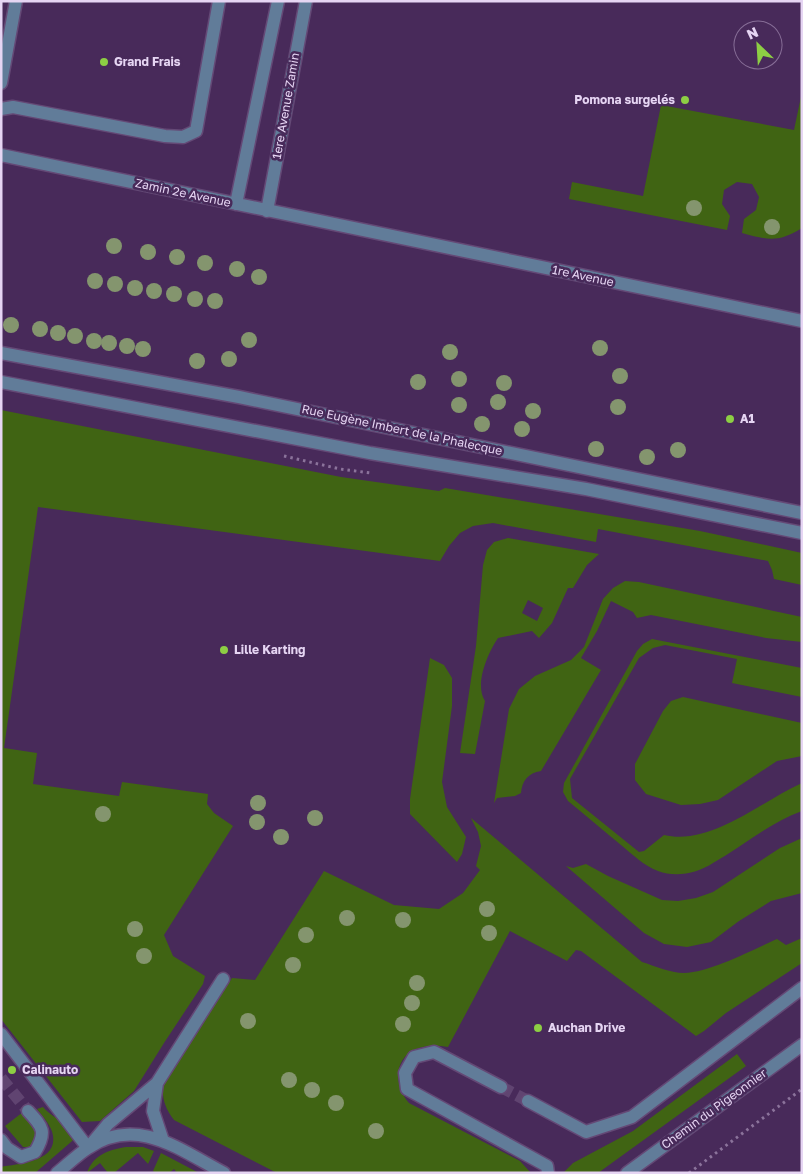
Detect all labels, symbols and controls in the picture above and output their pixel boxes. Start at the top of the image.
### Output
north arrow [733,20,783,70]
text: N [744,23,761,43]
street label: 1ere Avenue Zamin [269,52,302,160]
place label: Grand Frais [114,54,181,69]
marker: Grand Frais [98,56,110,68]
place label: Pomona surgelés [574,92,675,107]
marker: Pomona surgelés [679,94,691,106]
street label: Zamin 2e Avenue [134,175,232,210]
street label: 1re Avenue [551,262,615,289]
street label: Rue Eugène Imbert de la Phalecque [300,401,504,458]
place label: A1 [740,411,755,426]
marker: A1 [724,413,736,425]
place label: Lille Karting [234,642,305,657]
marker: Lille Karting [218,644,230,656]
place label: Auchan Drive [548,1020,625,1035]
marker: Auchan Drive [532,1022,544,1034]
place label: Calinauto [22,1062,78,1077]
marker: Calinauto [6,1064,18,1076]
street label: Chemin du Pigeonnier [658,1065,770,1152]

